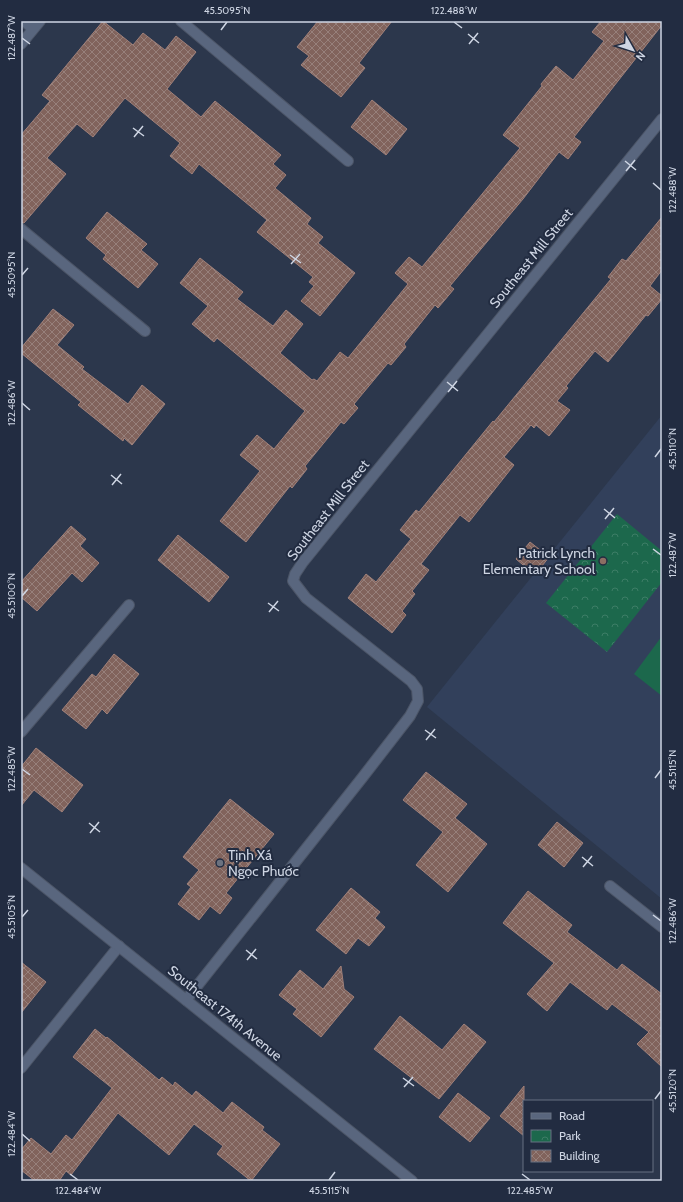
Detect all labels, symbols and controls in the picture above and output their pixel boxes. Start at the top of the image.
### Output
text: 45.5095°N [204,4,250,17]
text: 122.488°W [431,4,478,17]
text: 122.487°W [5,15,18,61]
north arrow [613,30,653,70]
text: N [633,49,649,64]
text: 122.488°W [666,166,679,213]
street label: Southeast Mill Street [485,204,577,311]
text: 45.5095°N [5,252,18,298]
text: 122.486°W [5,380,18,426]
text: 45.5110°N [666,428,679,470]
street label: Southeast Mill Street [283,456,373,564]
text: 122.487°W [666,532,679,578]
place label: Patrick Lynch Elementary School [483,544,596,578]
marker: Patrick Lynch Elementary School [598,556,608,566]
text: 45.5100°N [5,573,18,619]
text: 122.485°W [5,746,18,792]
text: 45.5115°N [666,750,679,790]
place label: Tịnh Xá Ngọc Phước [228,846,299,880]
marker: Tịnh Xá Ngọc Phước [215,858,225,868]
text: 45.5105°N [5,895,18,939]
text: 122.486°W [666,898,679,944]
street label: Southeast 174th Avenue [164,961,286,1065]
text: 45.5120°N [666,1069,679,1113]
legend [523,1100,653,1172]
text: Road [559,1108,585,1123]
text: 122.484°W [5,1111,18,1157]
text: Park [559,1128,581,1143]
text: Building [559,1148,601,1163]
text: 122.484°W [55,1184,101,1197]
text: 45.5115°N [309,1184,349,1197]
text: 122.485°W [507,1184,553,1197]

